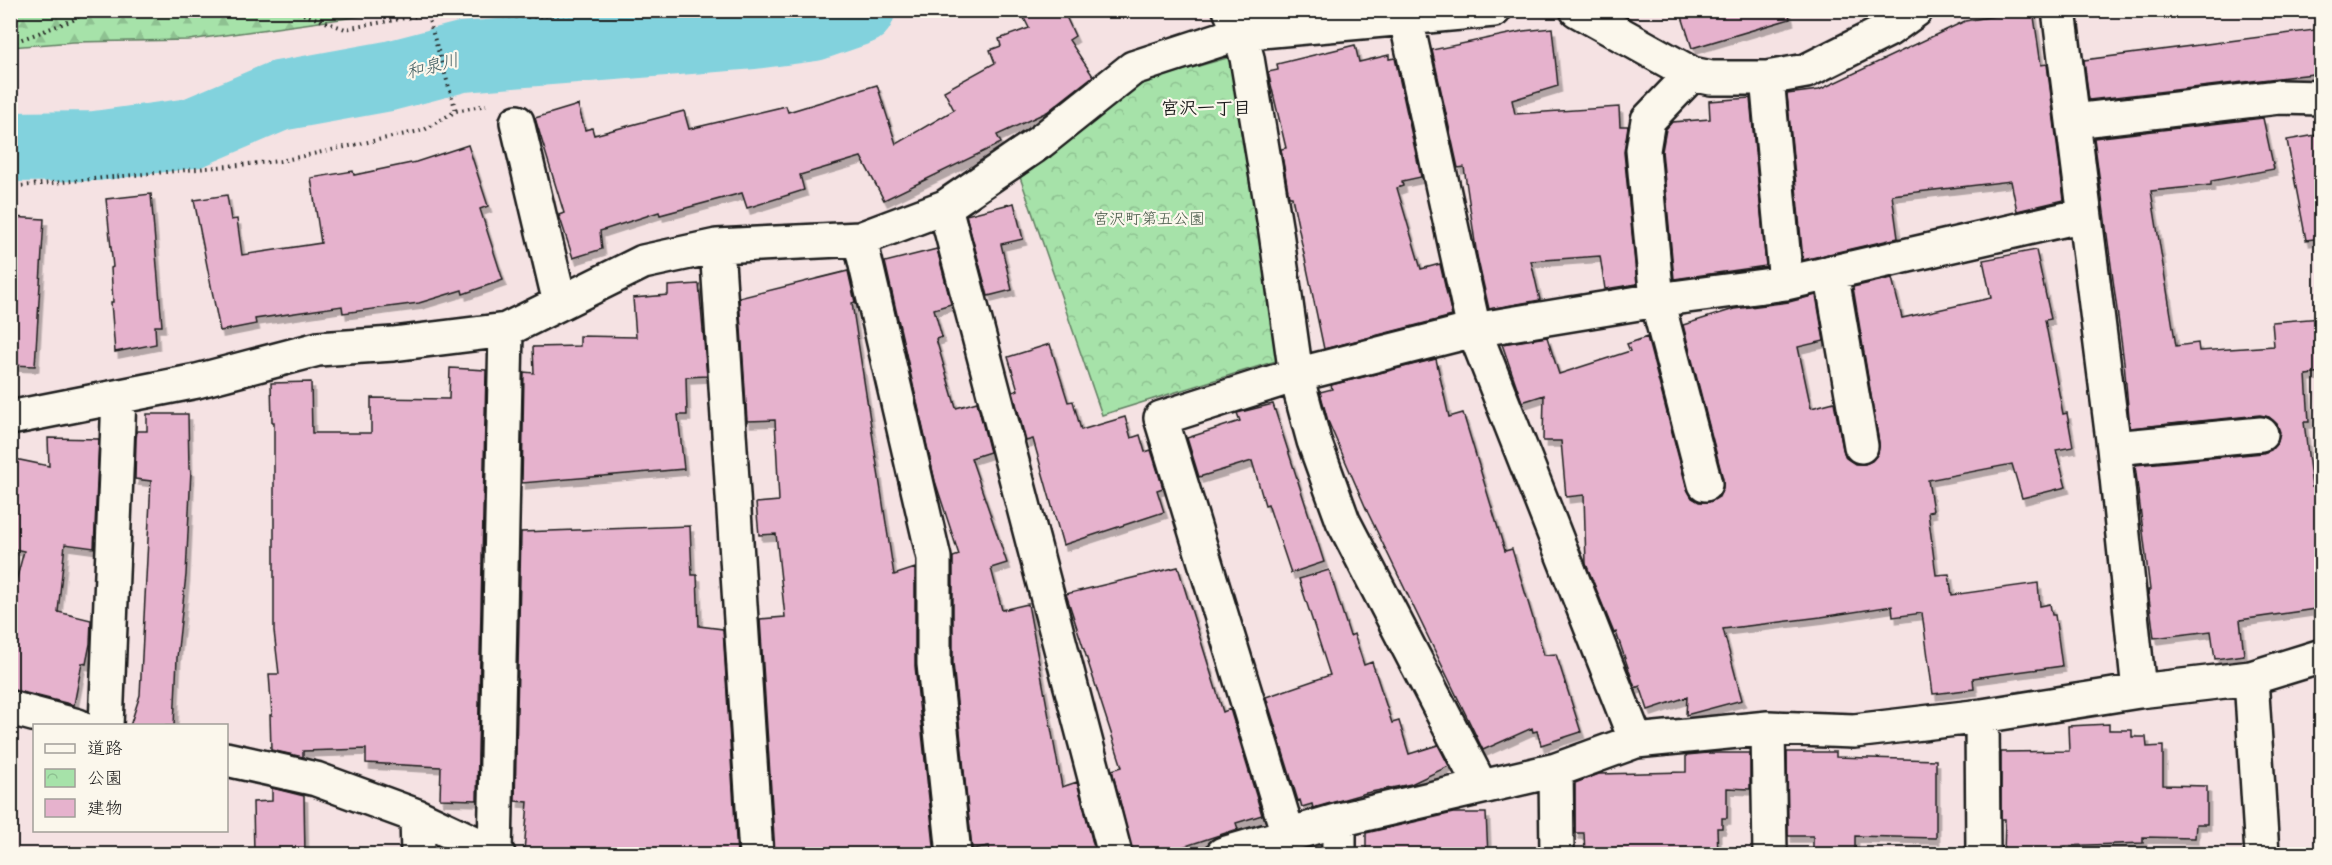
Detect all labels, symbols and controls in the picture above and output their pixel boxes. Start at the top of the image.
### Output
water label: 和泉川 [403,47,461,83]
district label: 宮沢一丁目 [1161,95,1251,119]
park label: 宮沢町第五公園 [1093,207,1205,228]
legend [33,724,228,832]
text: 道路 [87,735,123,759]
text: 公園 [87,765,123,789]
text: 建物 [87,795,123,819]

